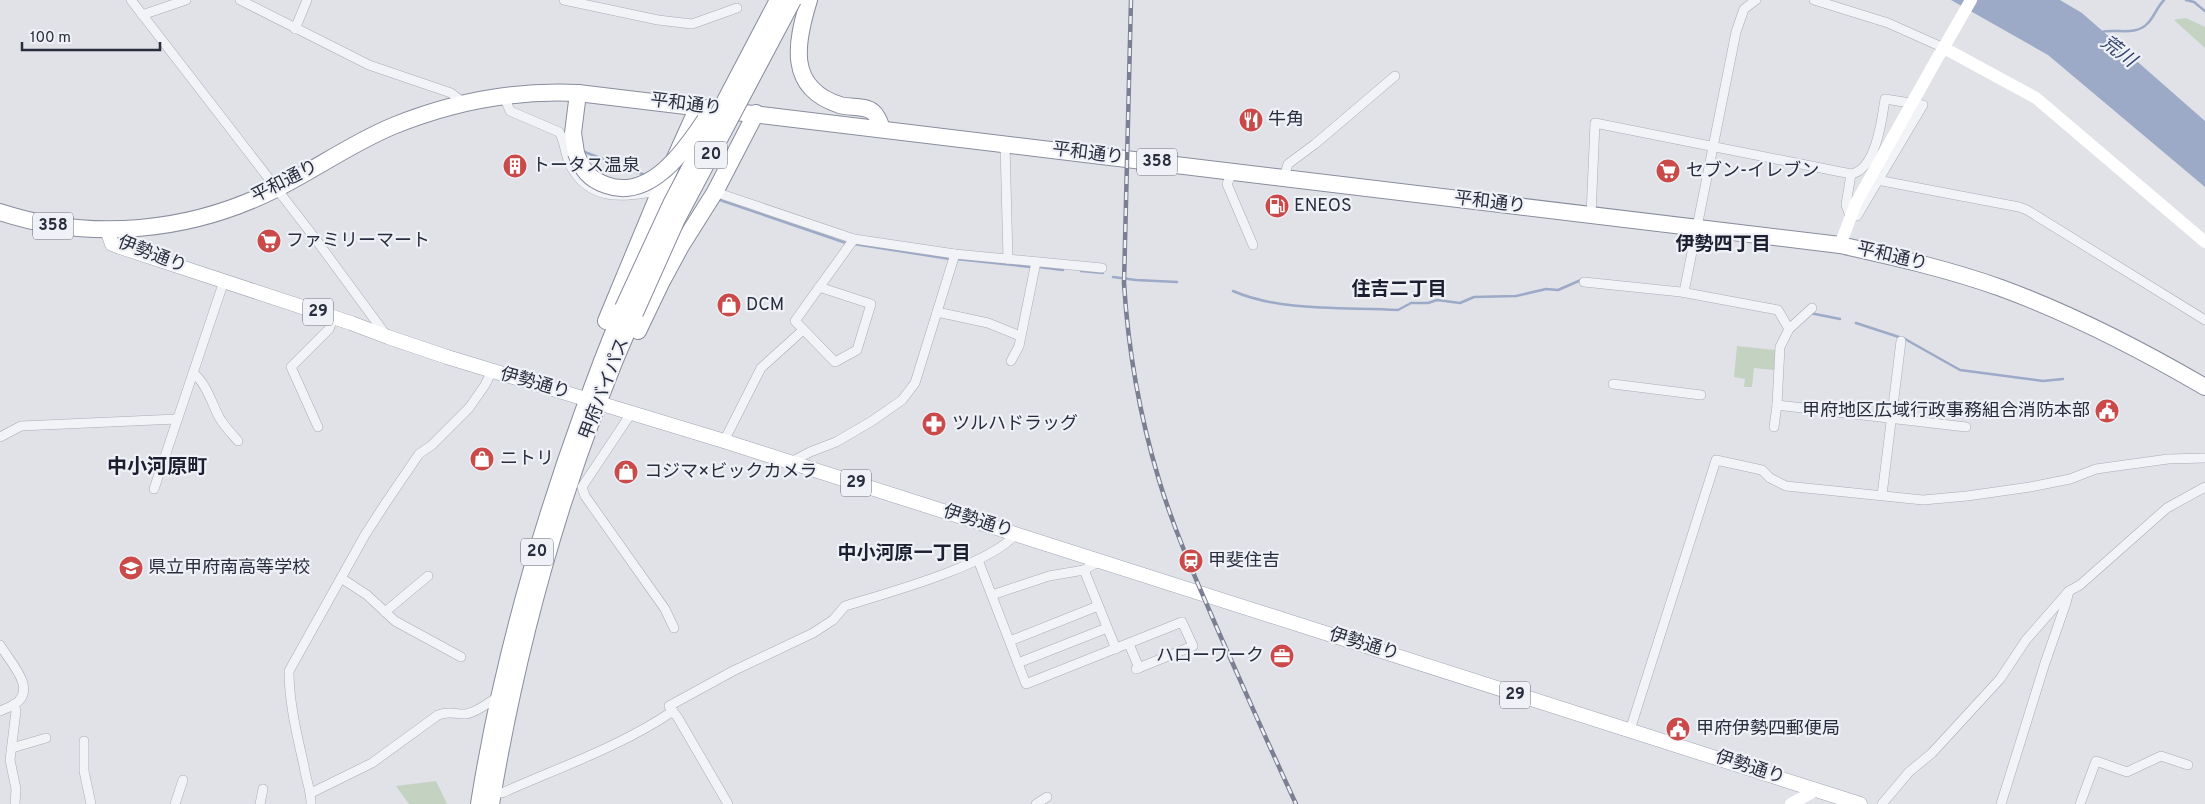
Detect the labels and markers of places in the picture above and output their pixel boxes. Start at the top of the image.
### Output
restaurant icon: 牛角 [1238,107,1264,133]
place label: 牛角 [1268,109,1304,132]
building icon: トータス温泉 [502,153,528,179]
place label: トータス温泉 [532,155,640,178]
supermarket icon: セブン-イレブン [1655,158,1681,184]
place label: セブン-イレブン [1686,160,1819,183]
fuel station icon: ENEOS [1264,193,1290,219]
place label: ENEOS [1294,195,1352,218]
supermarket icon: ファミリーマート [256,228,282,254]
place label: ファミリーマート [286,230,430,253]
shop icon: DCM [716,292,742,318]
place label: DCM [746,294,784,317]
public building icon: 甲府地区広域行政事務組合消防本部 [2094,398,2120,424]
place label: 甲府地区広域行政事務組合消防本部 [1802,400,2090,423]
pharmacy icon: ツルハドラッグ [921,411,947,437]
place label: ツルハドラッグ [952,413,1078,436]
shop icon: ニトリ [469,446,495,472]
place label: ニトリ [500,448,554,471]
shop icon: コジマ×ビックカメラ [613,459,639,485]
place label: コジマ×ビックカメラ [644,461,818,484]
station icon: 甲斐住吉 [1178,548,1204,574]
place label: 甲斐住吉 [1208,550,1280,573]
school or university icon: 県立甲府南高等学校 [118,555,144,581]
place label: 県立甲府南高等学校 [148,557,310,580]
office icon: ハローワーク [1269,643,1295,669]
place label: ハローワーク [1156,645,1264,668]
public building icon: 甲府伊勢四郵便局 [1665,716,1691,742]
place label: 甲府伊勢四郵便局 [1696,718,1840,741]

